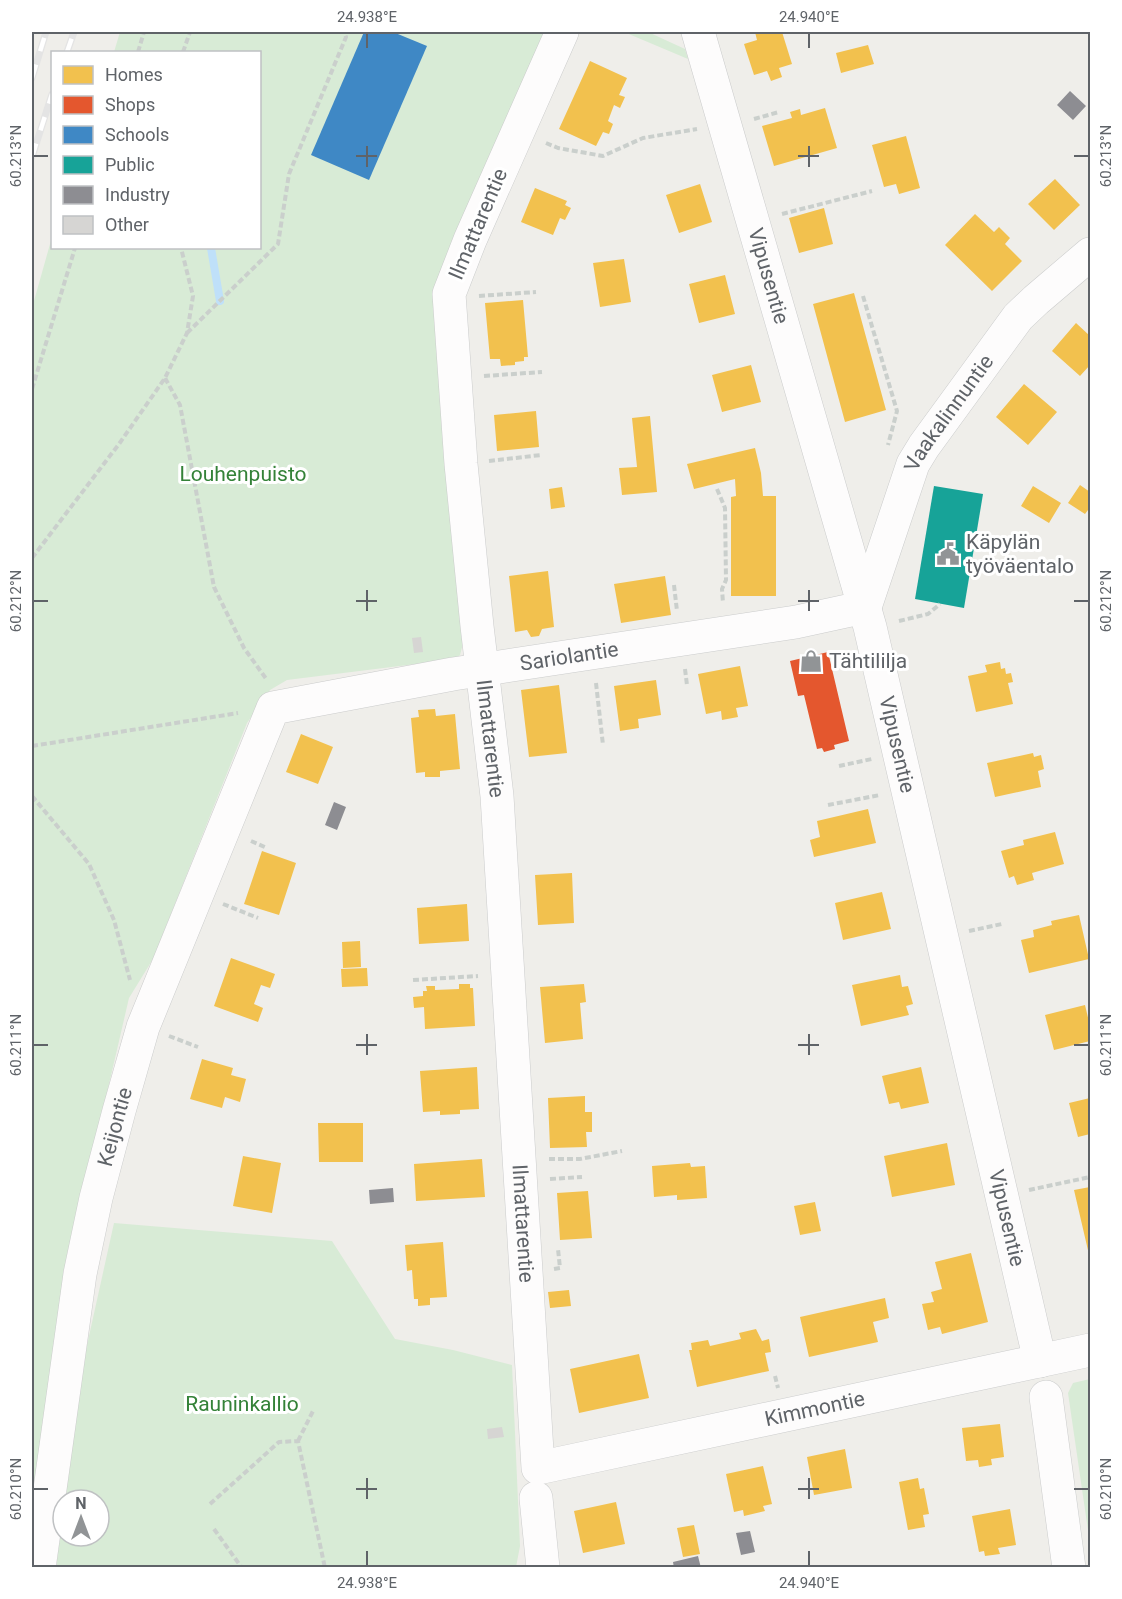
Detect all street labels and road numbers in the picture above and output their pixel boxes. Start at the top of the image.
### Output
street label: Ilmattarentie [444,165,512,283]
street label: Vipusentie [743,225,794,327]
street label: Vaakalinnuntie [899,350,998,474]
street label: Sariolantie [518,637,620,676]
street label: Ilmattarentie [471,678,509,799]
street label: Vipusentie [874,694,920,795]
street label: Keijontie [93,1085,137,1169]
street label: Ilmattarentie [507,1163,539,1283]
street label: Vipusentie [984,1167,1030,1269]
street label: Kimmontie [762,1386,867,1431]

